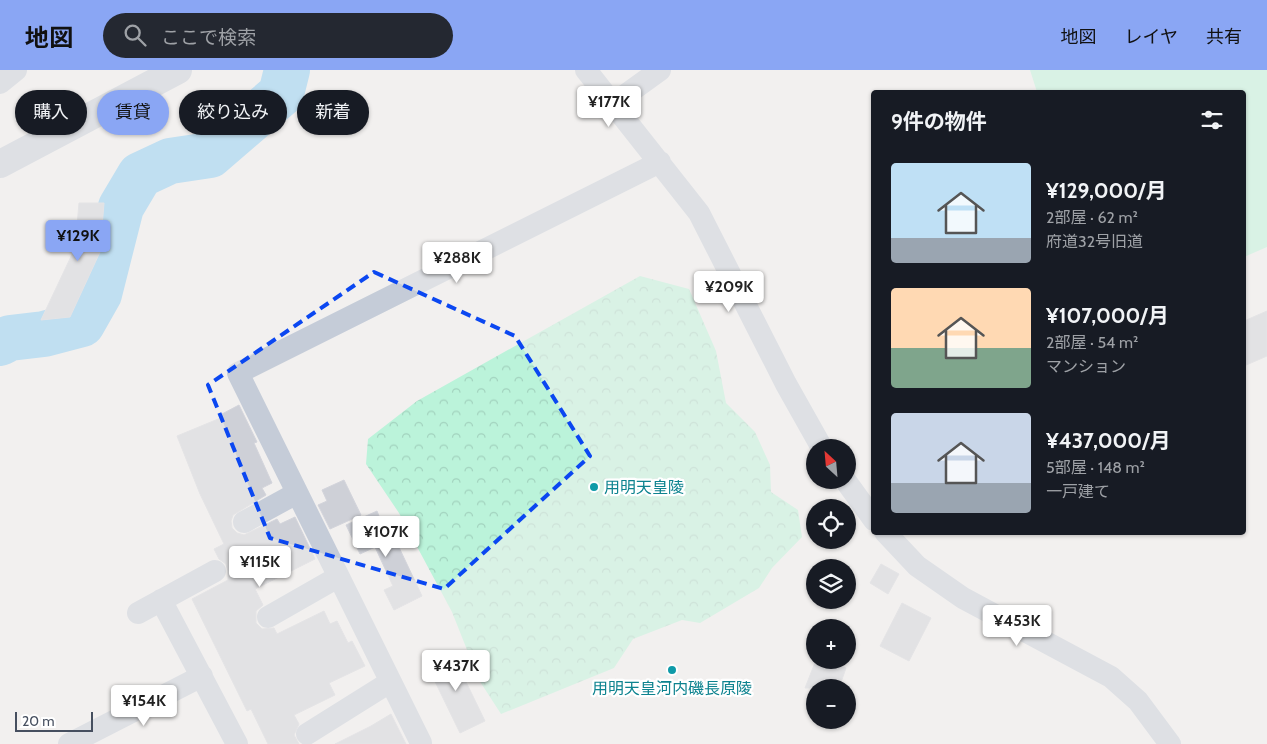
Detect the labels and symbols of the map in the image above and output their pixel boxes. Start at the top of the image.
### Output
pin: ¥177K [574,85,644,128]
pin: ¥129K [43,220,113,262]
pin: ¥288K [422,242,492,284]
pin: ¥209K [694,270,764,313]
north arrow [806,439,856,489]
place label: 用明天皇陵 [604,478,684,497]
marker: 用明天皇陵 [588,481,600,493]
pin: ¥107K [351,516,421,558]
pin: ¥115K [225,546,295,588]
pin: ¥453K [982,604,1052,647]
pin: ¥437K [421,650,491,692]
marker: 用明天皇河内磯長原陵 [666,664,678,676]
place label: 用明天皇河内磯長原陵 [592,679,752,698]
pin: ¥154K [109,684,179,727]
scale bar [15,709,92,732]

